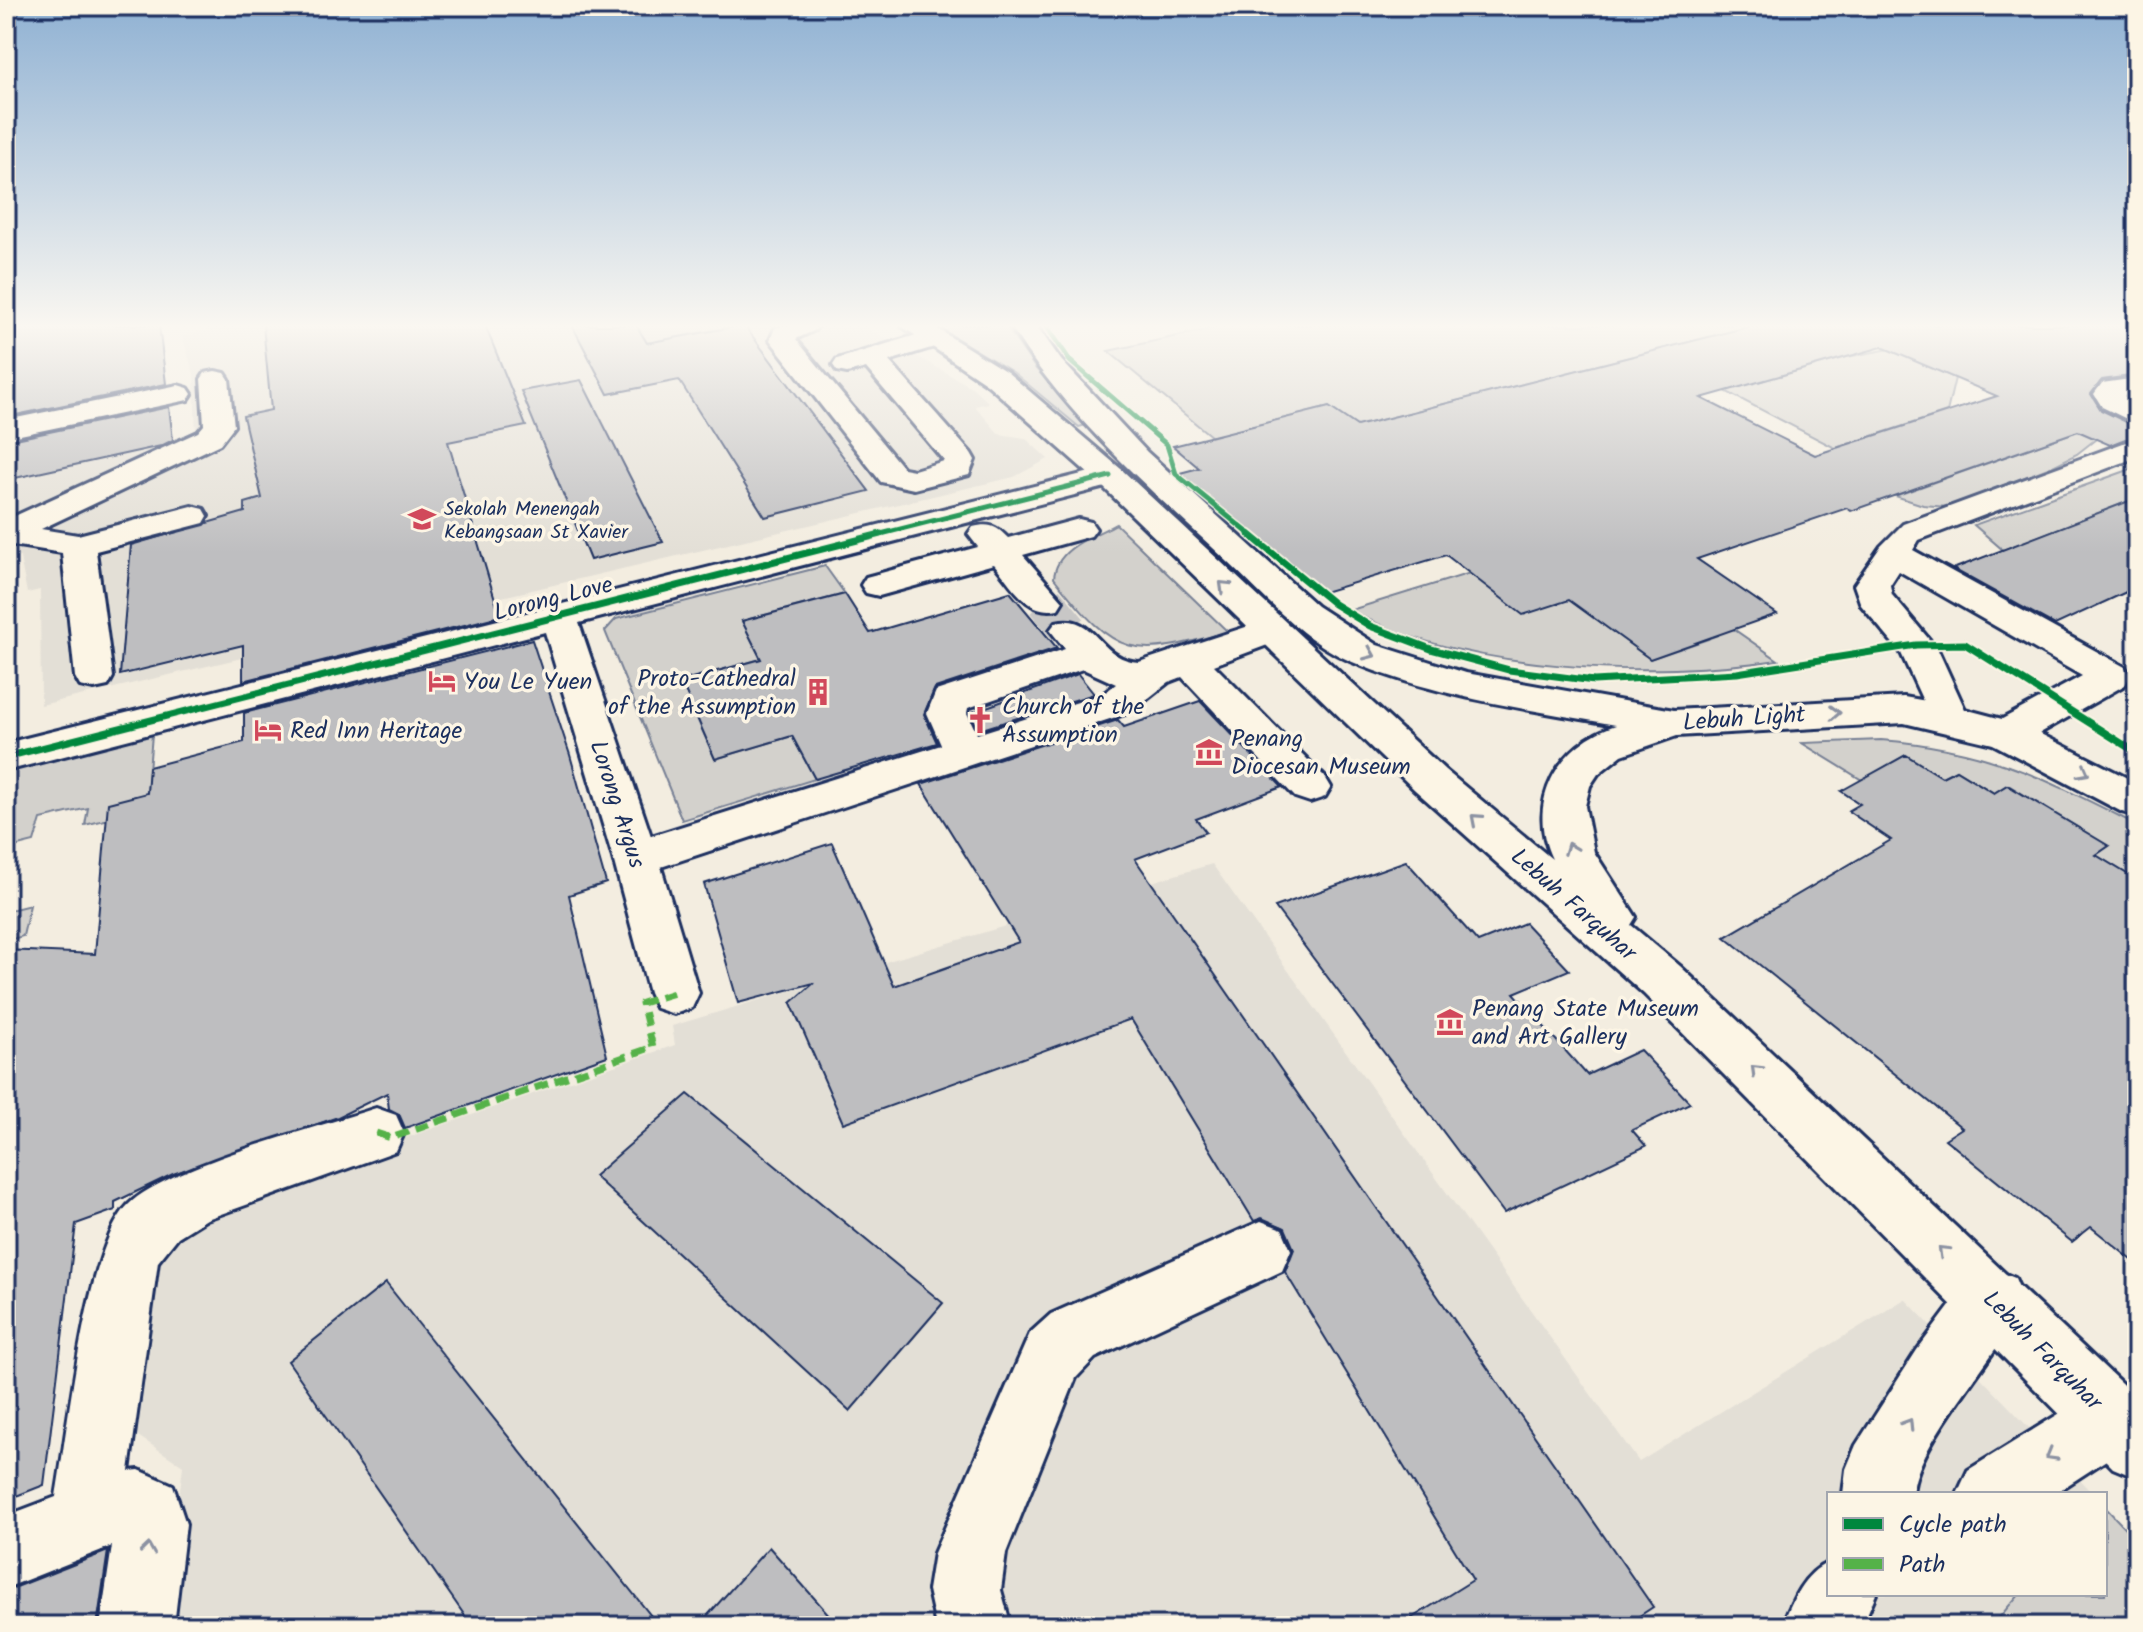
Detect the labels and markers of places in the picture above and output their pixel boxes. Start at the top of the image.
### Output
place label: Sekolah Menengah Kebangsaan St Xavier [444,494,629,549]
school or university icon: Sekolah Menengah Kebangsaan St Xavier [407,504,437,534]
place label: Proto-Cathedral of the Assumption [608,660,796,727]
place label: You Le Yuen [464,663,592,702]
hotel icon: You Le Yuen [427,666,457,696]
building icon: Proto-Cathedral of the Assumption [803,677,833,707]
place label: Church of the Assumption [1002,688,1145,755]
church icon: Church of the Assumption [965,705,995,735]
place label: Red Inn Heritage [290,712,463,751]
hotel icon: Red Inn Heritage [253,715,283,745]
place label: Penang Diocesan Museum [1231,720,1411,787]
museum icon: Penang Diocesan Museum [1194,737,1224,767]
place label: Penang State Museum and Art Gallery [1472,990,1699,1057]
museum icon: Penang State Museum and Art Gallery [1435,1007,1465,1037]

